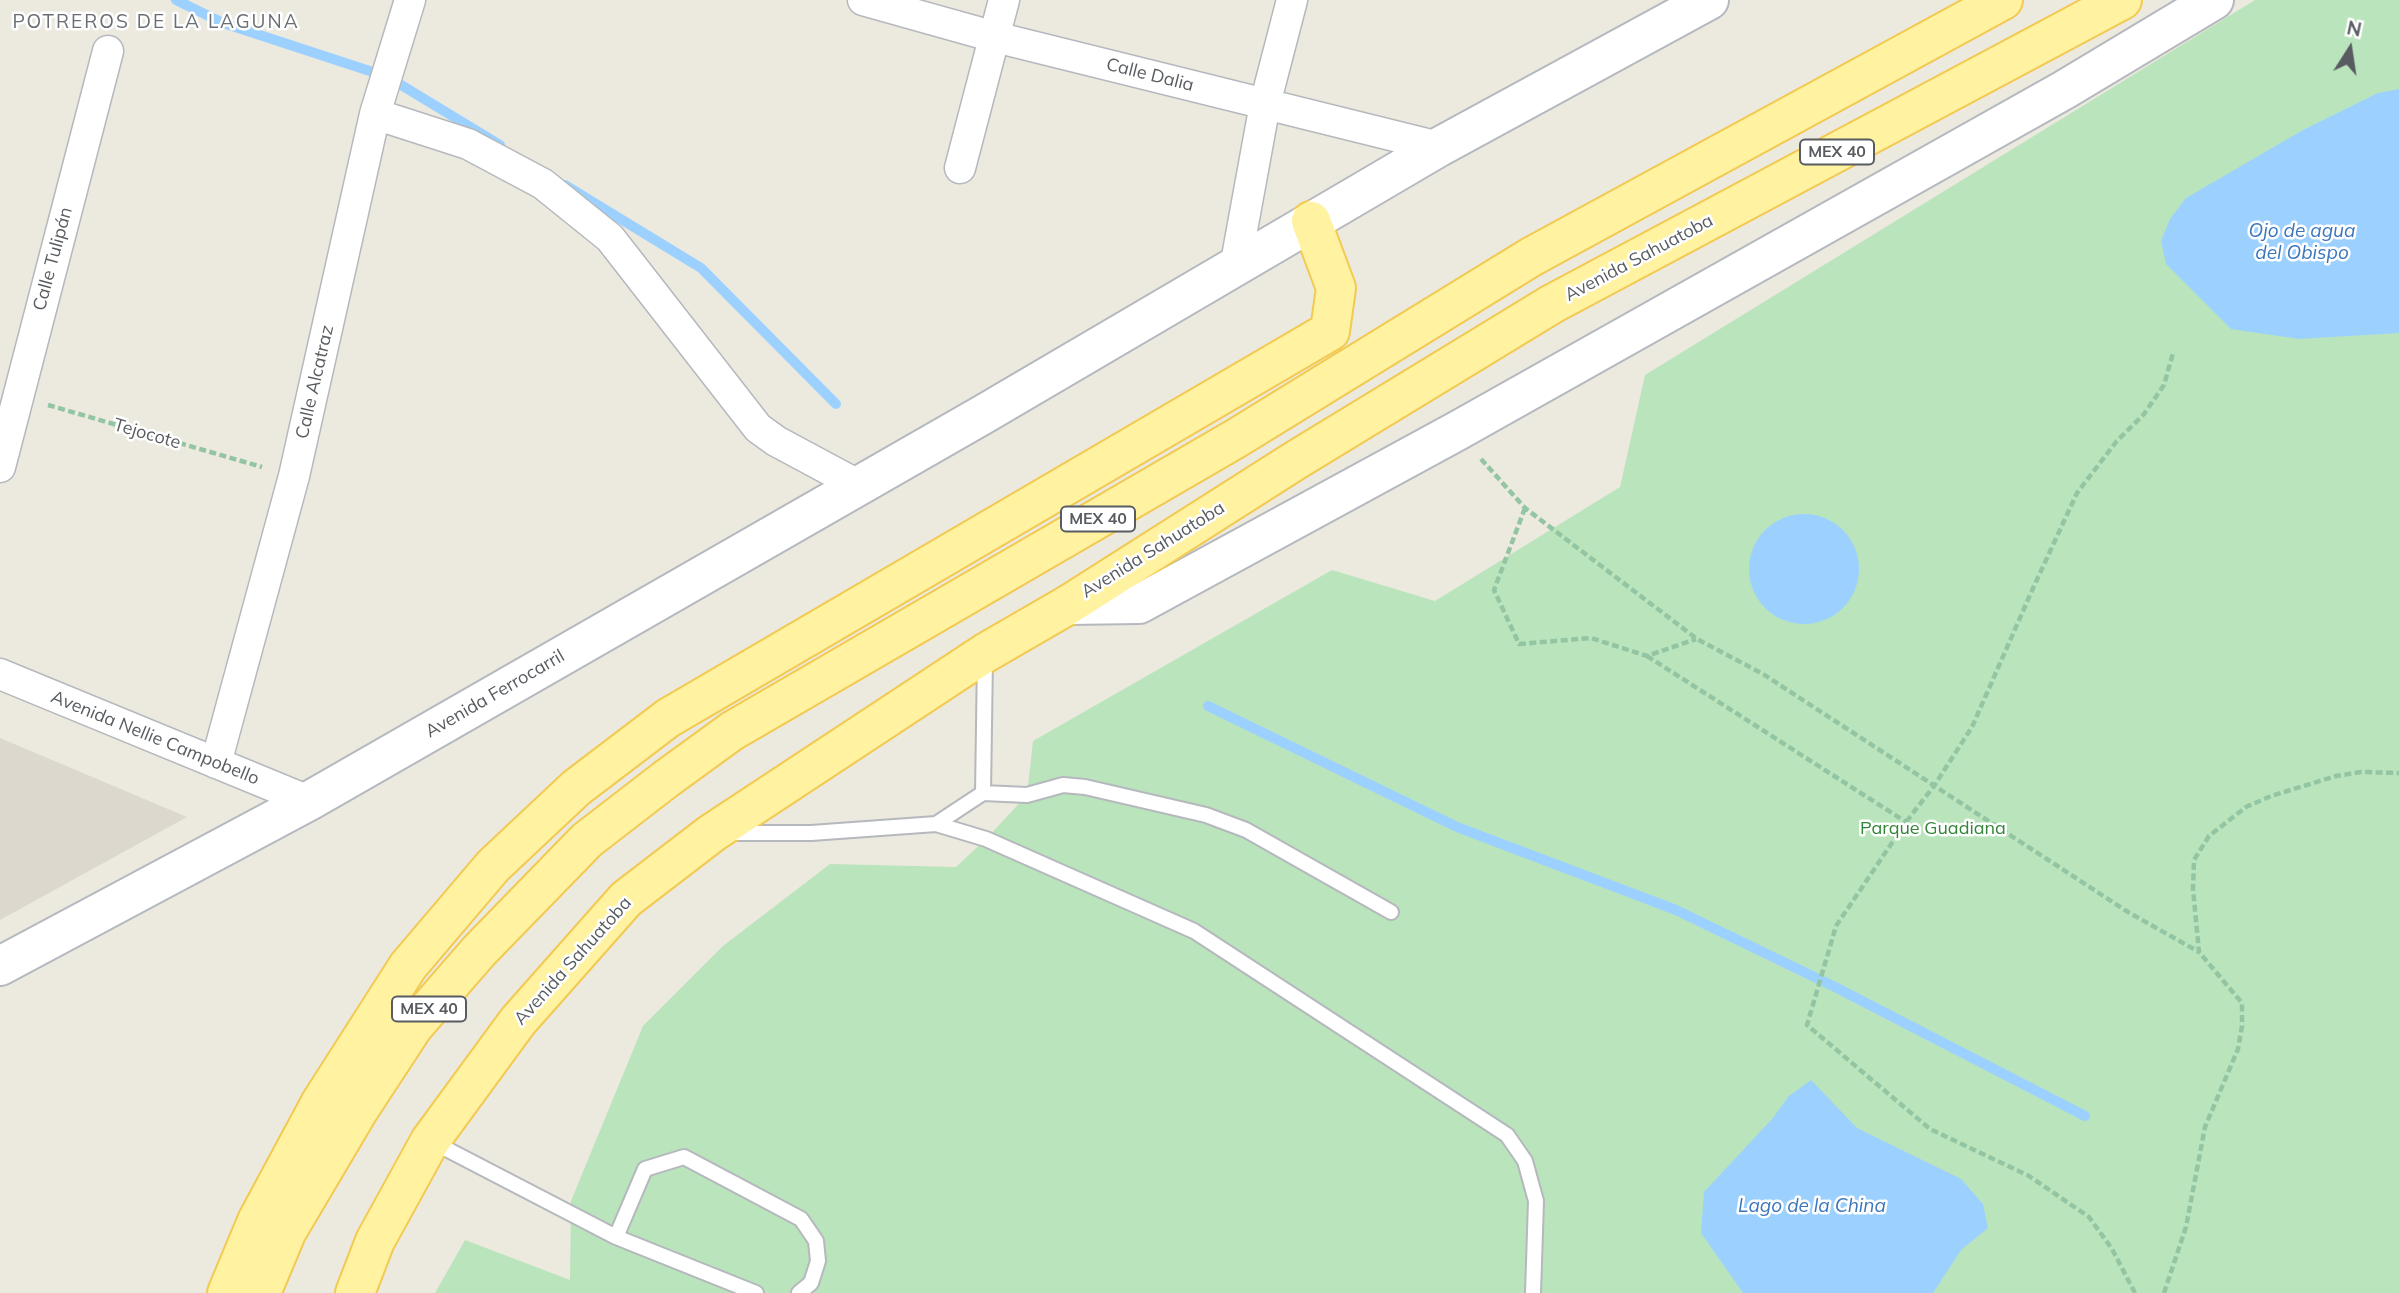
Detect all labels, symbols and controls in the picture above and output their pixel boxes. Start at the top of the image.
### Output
district label: POTREROS DE LA LAGUNA [15,11,297,33]
north arrow [2315,14,2385,84]
text: N [2345,15,2364,42]
street label: Calle Dalia [1104,54,1196,96]
road number: MEX 40 [1800,140,1874,164]
street label: Calle Tulipán [29,205,77,313]
street label: Avenida Sahuatoba [1561,210,1717,306]
water label: Ojo de agua del Obispo [2249,220,2355,264]
street label: Calle Alcatraz [291,323,339,441]
street label: Tejocote [111,414,183,454]
street label: Avenida Sahuatoba [1077,497,1229,603]
road number: MEX 40 [1061,506,1135,532]
street label: Avenida Ferrocarril [422,645,568,743]
street label: Avenida Nellie Campobello [48,686,262,790]
park label: Parque Guadiana [1860,818,2006,840]
street label: Avenida Sahuatoba [510,892,636,1030]
road number: MEX 40 [392,996,466,1021]
water label: Lago de la China [1738,1195,1886,1217]

